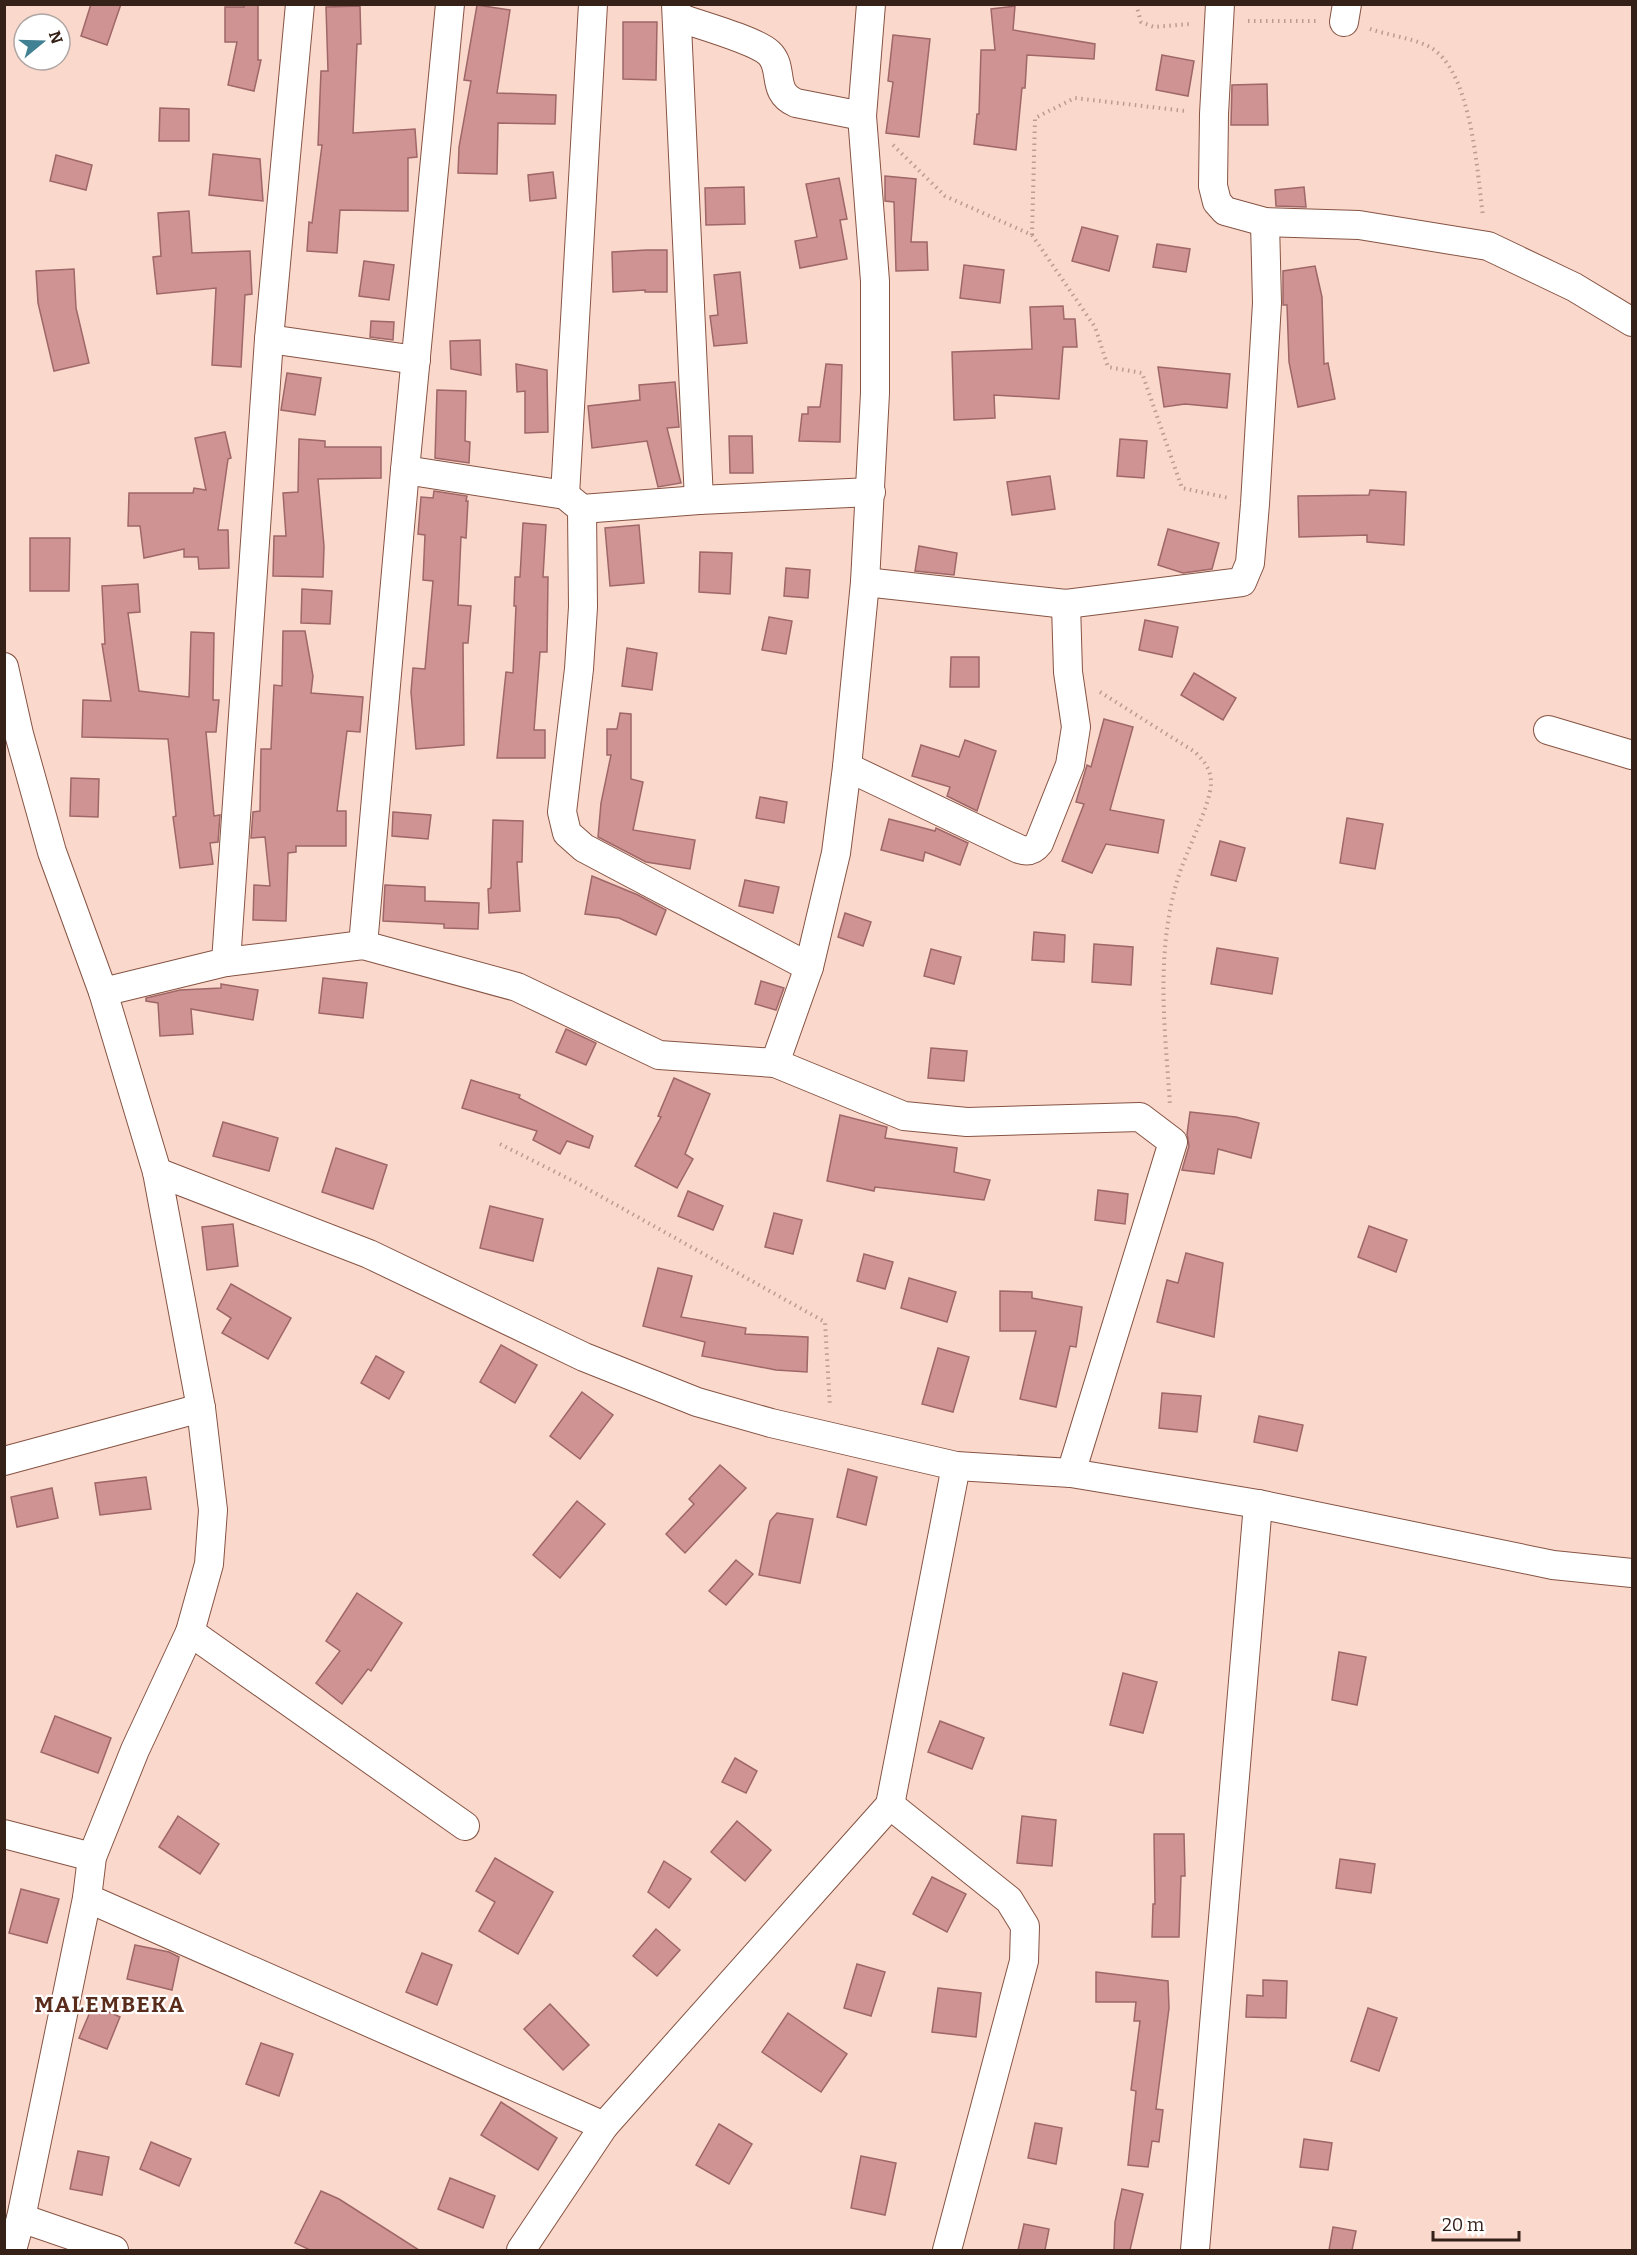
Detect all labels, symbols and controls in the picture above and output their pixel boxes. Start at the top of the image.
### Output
north arrow [12,12,72,72]
text: N [45,28,67,46]
district label: MALEMBEKA [35,1991,185,2018]
scale bar [1433,2204,1518,2242]
text: 20 m [1442,2214,1484,2236]

